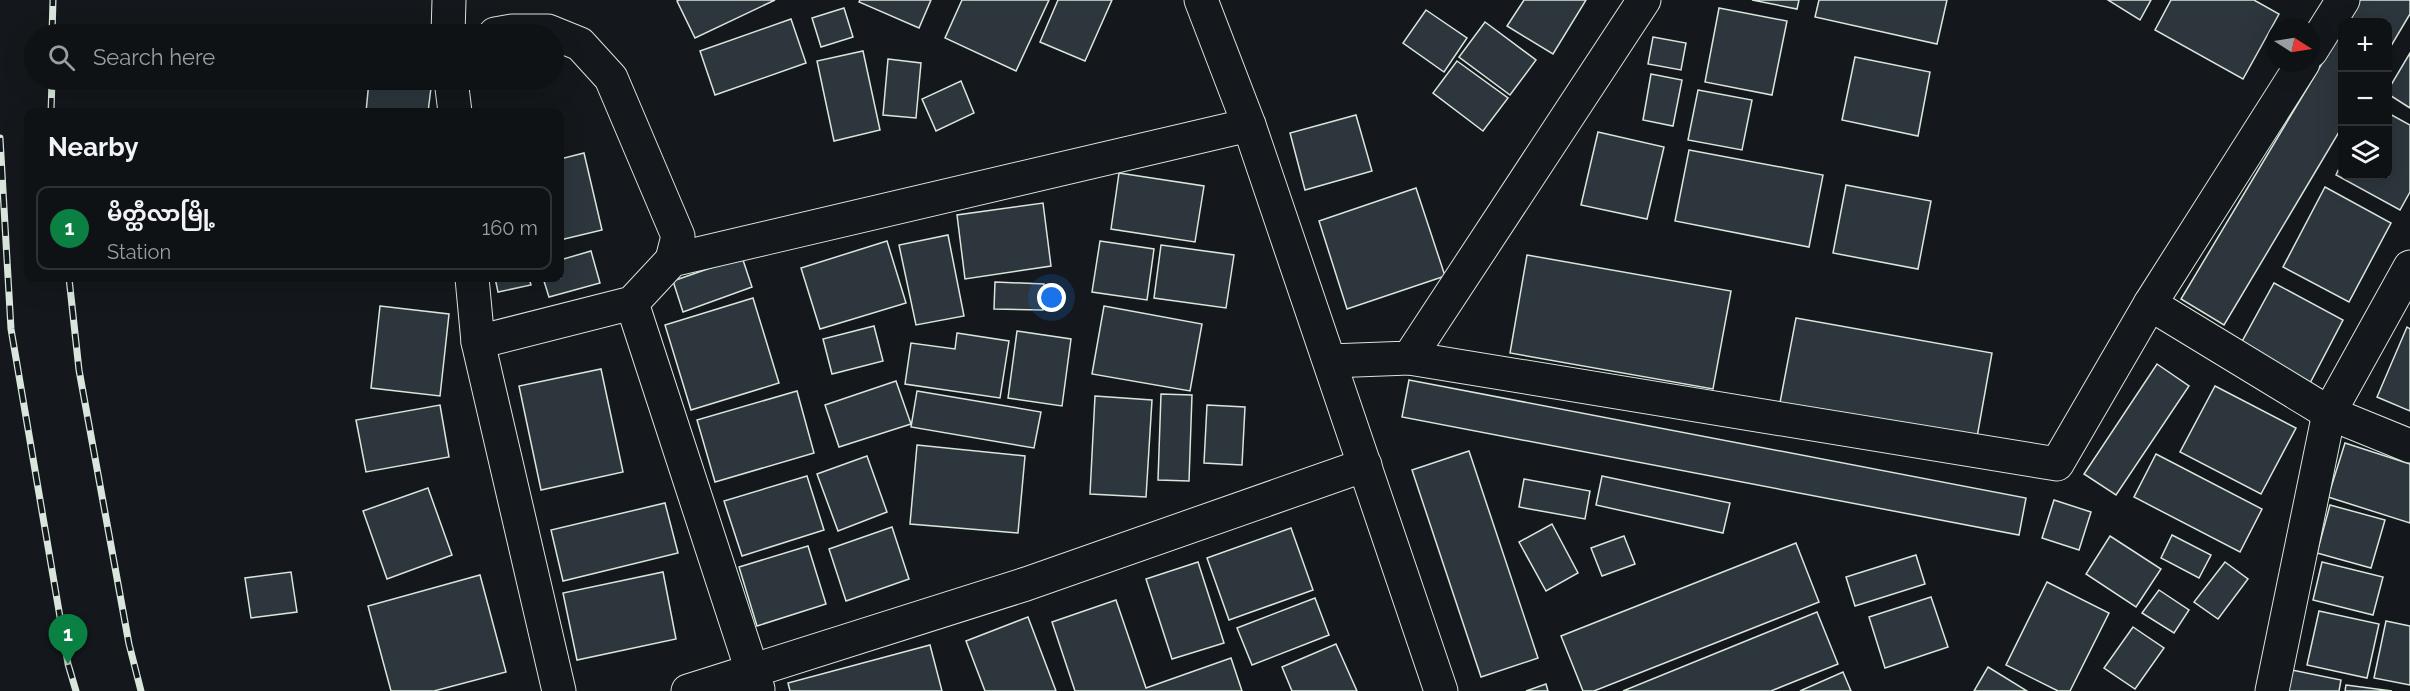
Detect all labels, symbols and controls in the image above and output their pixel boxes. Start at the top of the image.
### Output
north arrow [2266,18,2320,72]
map controls [2338,18,2392,180]
button: + [2338,18,2392,72]
search box [24,24,564,90]
icon: search [45,41,78,74]
text: Search here [93,44,215,70]
button: − [2338,72,2392,126]
button: layers [2338,126,2392,180]
text: Nearby [48,132,138,162]
text: မိတ္ထီလာမြို့ [107,200,215,226]
text: 1 [65,216,74,240]
text: 160 m [482,216,538,240]
text: Station [107,240,171,264]
your location [1037,283,1066,312]
pin: 1 [48,614,88,664]

